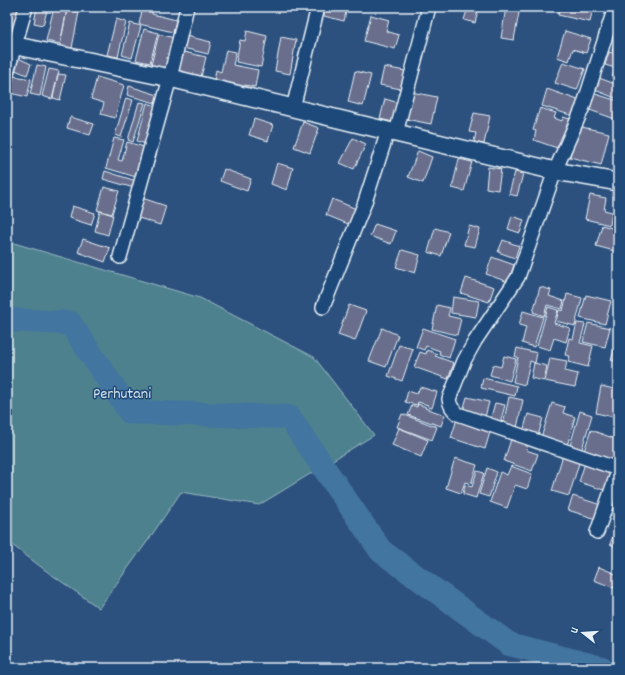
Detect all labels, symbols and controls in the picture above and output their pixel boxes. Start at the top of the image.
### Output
park label: Perhutani [93,383,151,406]
north arrow [563,613,603,653]
text: U [567,626,584,636]

